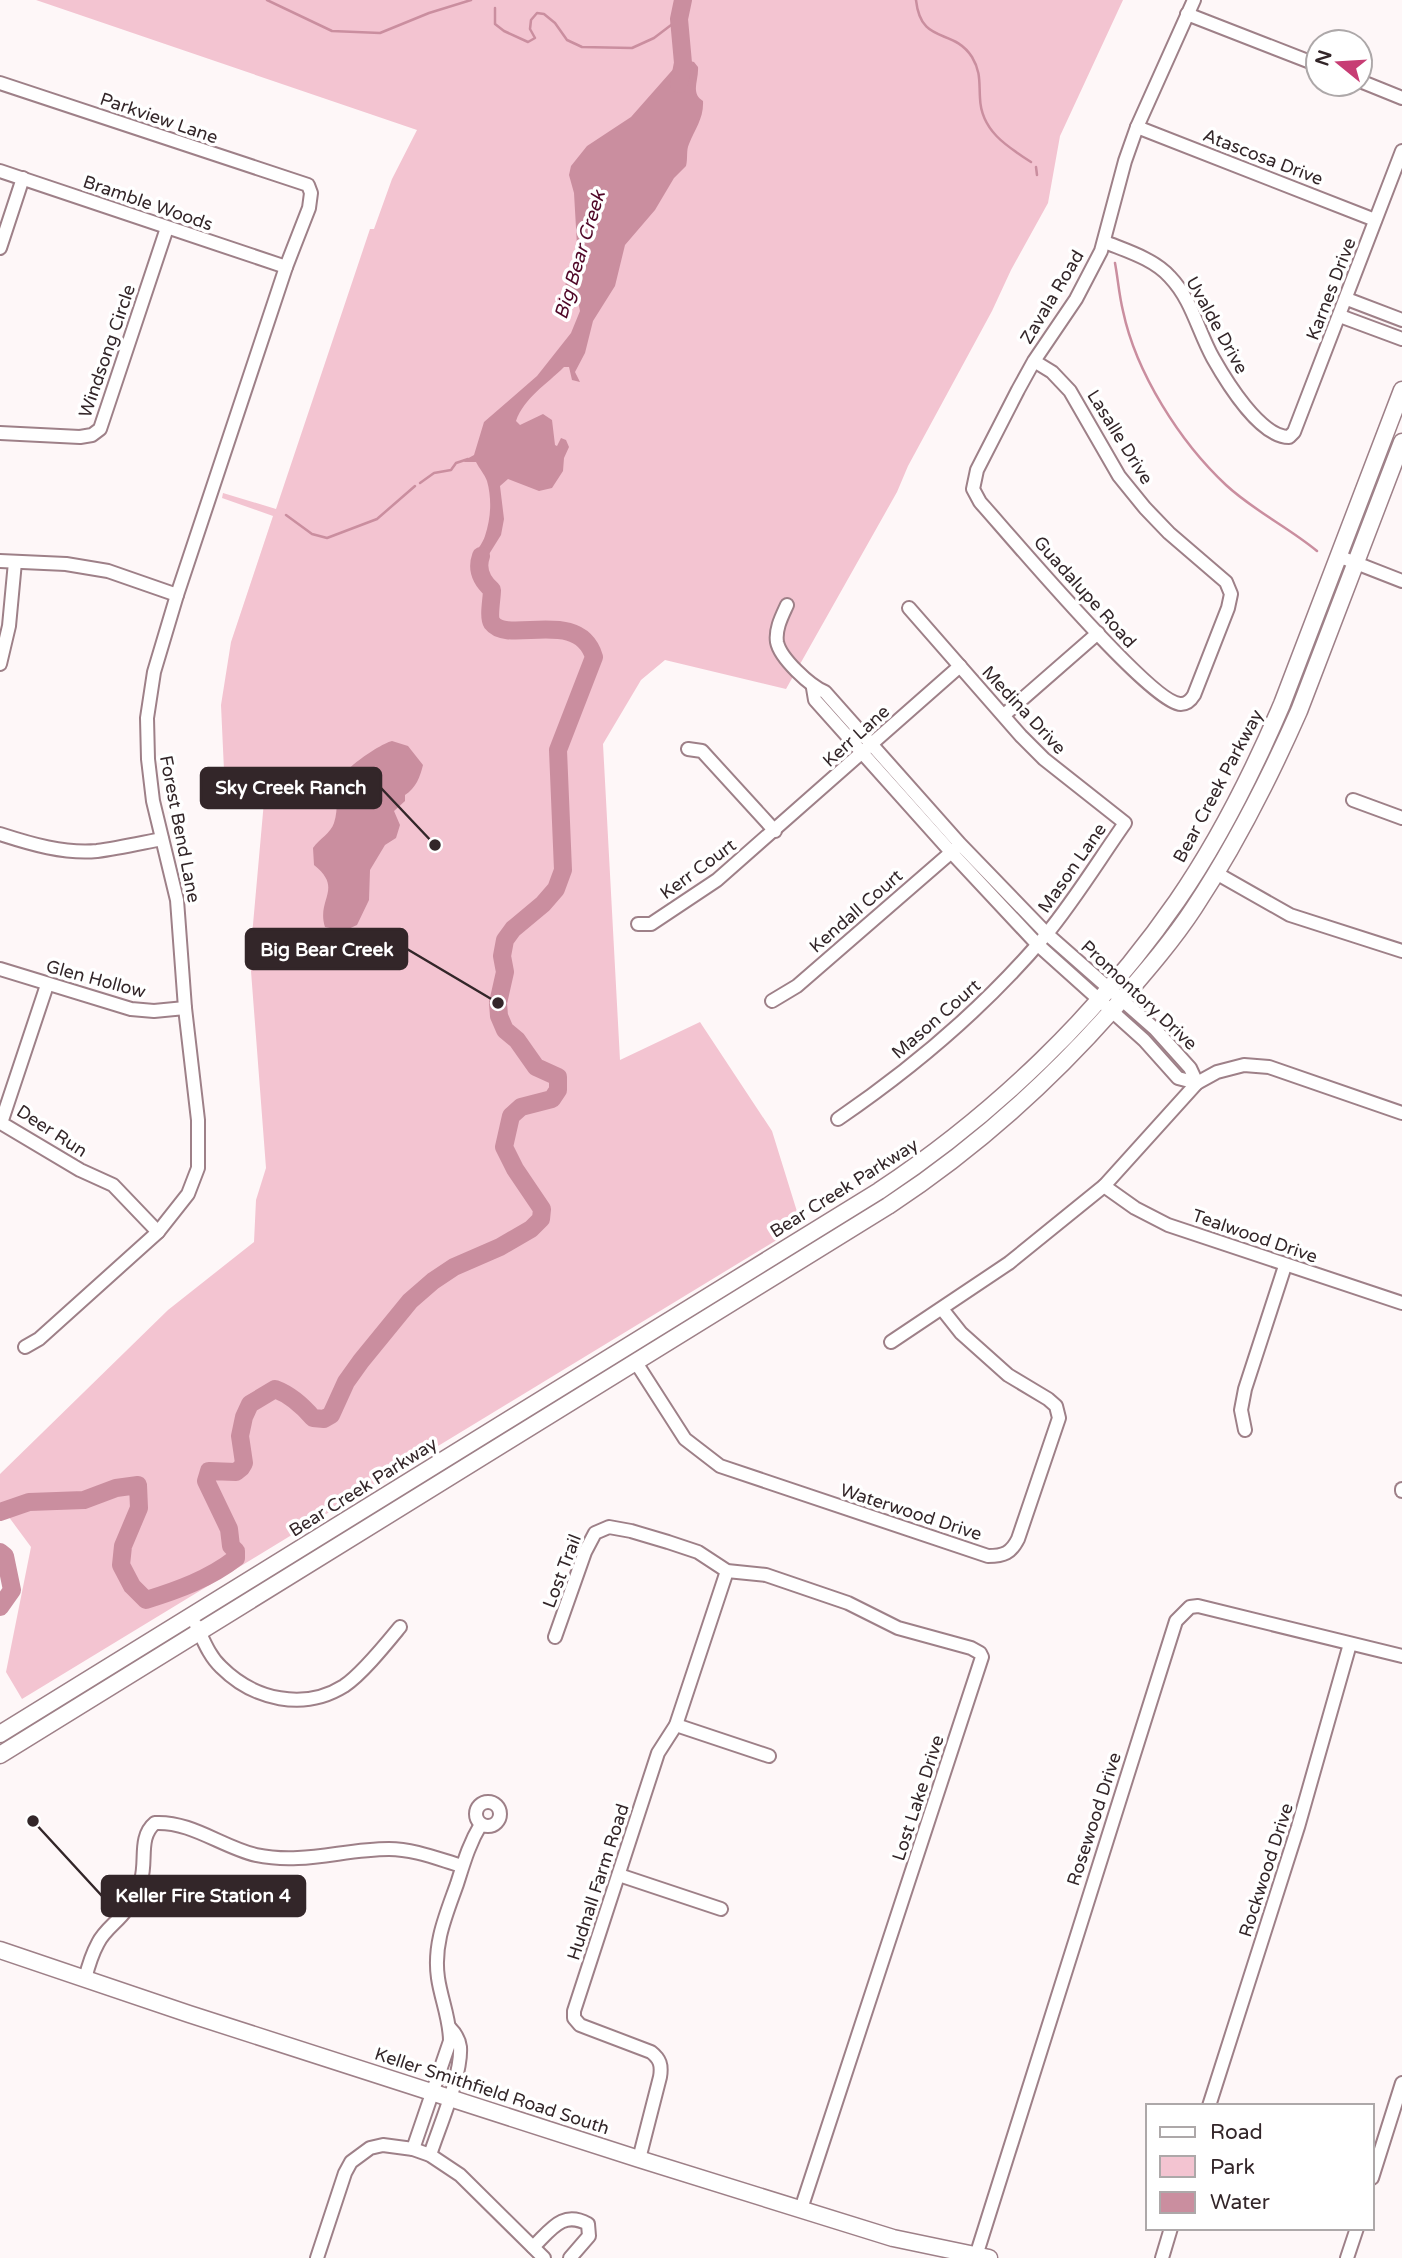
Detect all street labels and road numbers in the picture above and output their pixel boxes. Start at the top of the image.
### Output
street label: Parkview Lane [97,88,221,148]
street label: Atascosa Drive [1200,124,1326,190]
street label: Bramble Woods [80,170,216,236]
street label: Karnes Drive [1301,235,1361,343]
street label: Zavala Road [1015,246,1089,348]
street label: Uvalde Drive [1181,272,1253,378]
street label: Windsong Circle [74,282,140,420]
street label: Lasalle Drive [1082,386,1158,488]
street label: Guadalupe Road [1029,531,1141,653]
street label: Medina Drive [977,661,1071,759]
street label: Kerr Lane [818,700,894,772]
street label: Bear Creek Parkway [1168,705,1268,866]
street label: Forest Bend Lane [155,754,205,904]
street label: Mason Lane [1033,819,1111,917]
street label: Kerr Court [656,834,740,904]
street label: Kendall Court [805,864,907,957]
street label: Promontory Drive [1076,935,1202,1055]
street label: Glen Hollow [44,955,148,1003]
street label: Mason Court [887,974,985,1064]
street label: Deer Run [13,1100,91,1162]
street label: Bear Creek Parkway [766,1133,922,1242]
street label: Tealwood Drive [1189,1204,1321,1268]
street label: Bear Creek Parkway [285,1432,441,1541]
street label: Waterwood Drive [837,1479,985,1545]
street label: Lost Trail [538,1531,586,1611]
street label: Lost Lake Drive [887,1732,949,1864]
street label: Rosewood Drive [1062,1750,1126,1888]
street label: Rockwood Drive [1234,1800,1298,1940]
street label: Hudnall Farm Road [562,1801,634,1963]
street label: Keller Smithfield Road South [372,2043,612,2139]

